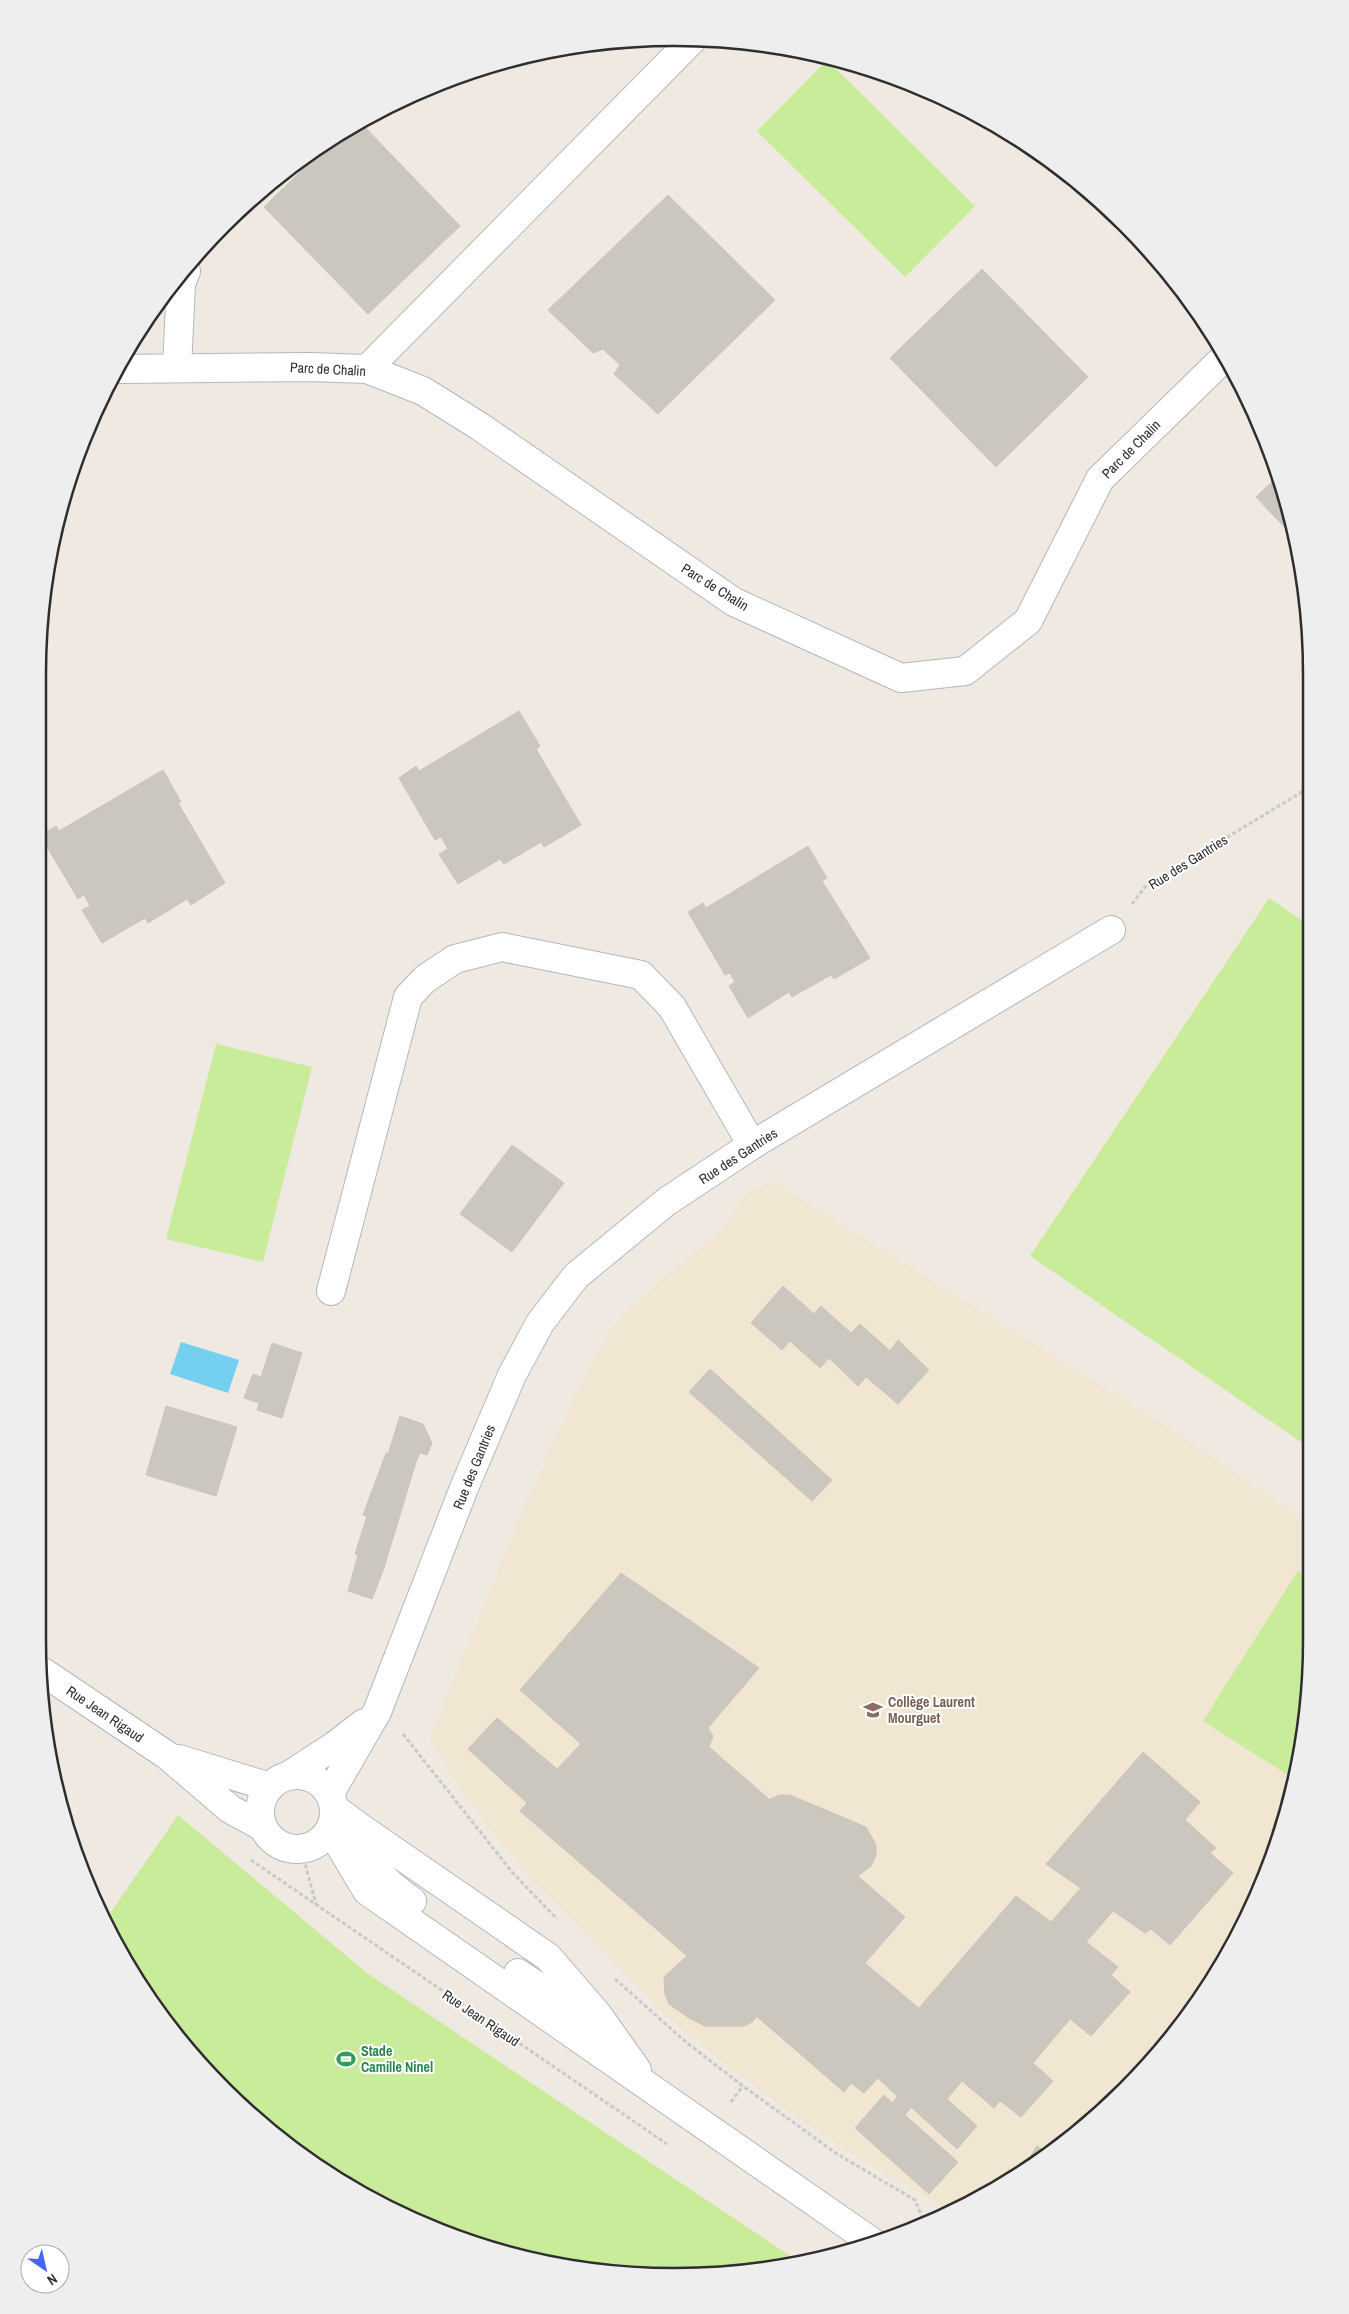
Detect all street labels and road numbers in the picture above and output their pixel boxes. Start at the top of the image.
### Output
street label: Parc de Chalin [290,358,366,380]
street label: Parc de Chalin [1098,416,1164,482]
street label: Parc de Chalin [678,559,752,615]
street label: Rue des Gantries [1145,830,1231,893]
street label: Rue des Gantries [695,1124,781,1188]
street label: Rue des Gantries [449,1422,499,1512]
street label: Rue Jean Rigaud [63,1682,147,1746]
street label: Rue Jean Rigaud [439,1986,523,2050]

